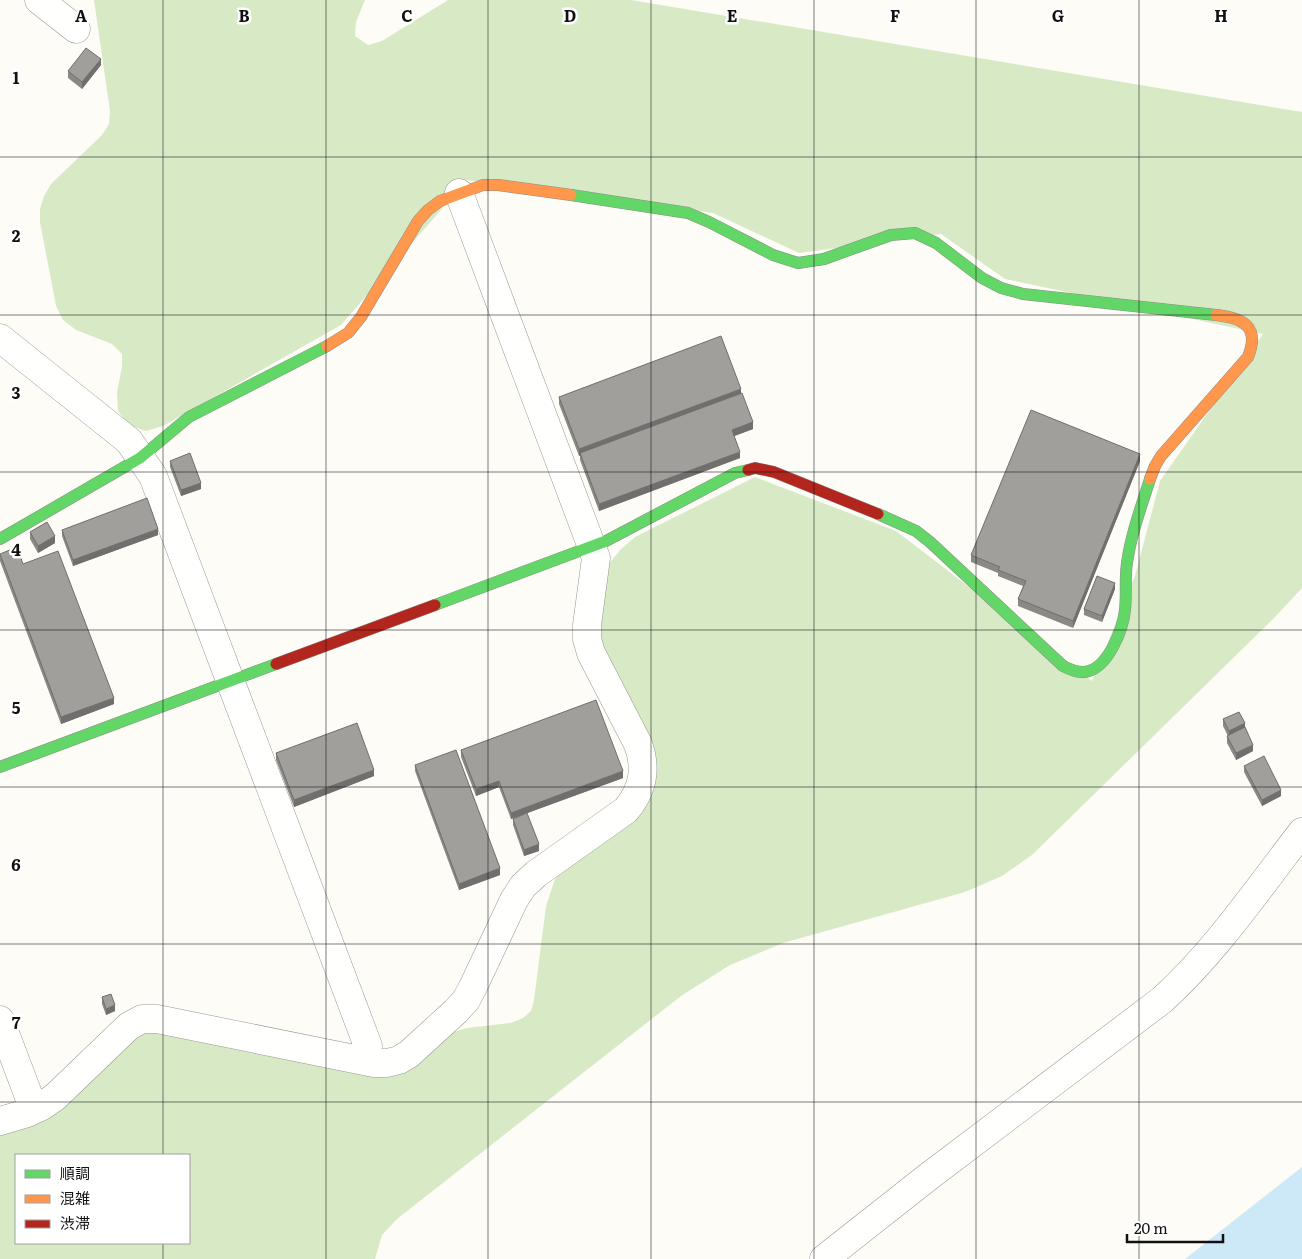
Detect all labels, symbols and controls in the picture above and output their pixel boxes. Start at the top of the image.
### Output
text: A [75,3,87,27]
text: B [238,3,250,27]
text: C [401,3,413,27]
text: D [564,3,576,27]
text: E [727,3,738,27]
text: F [890,3,900,27]
text: G [1052,3,1064,27]
text: H [1214,3,1228,27]
text: 1 [13,65,20,89]
text: 2 [12,223,21,247]
text: 3 [12,380,21,404]
text: 4 [11,537,21,561]
text: 5 [12,695,21,719]
text: 6 [11,852,21,876]
text: 7 [12,1010,21,1034]
legend [15,1154,190,1244]
text: 順調 [60,1161,90,1184]
text: 混雑 [60,1186,90,1209]
text: 渋滞 [60,1211,90,1234]
scale bar [1127,1212,1223,1244]
text: 20 m [1134,1216,1168,1239]

